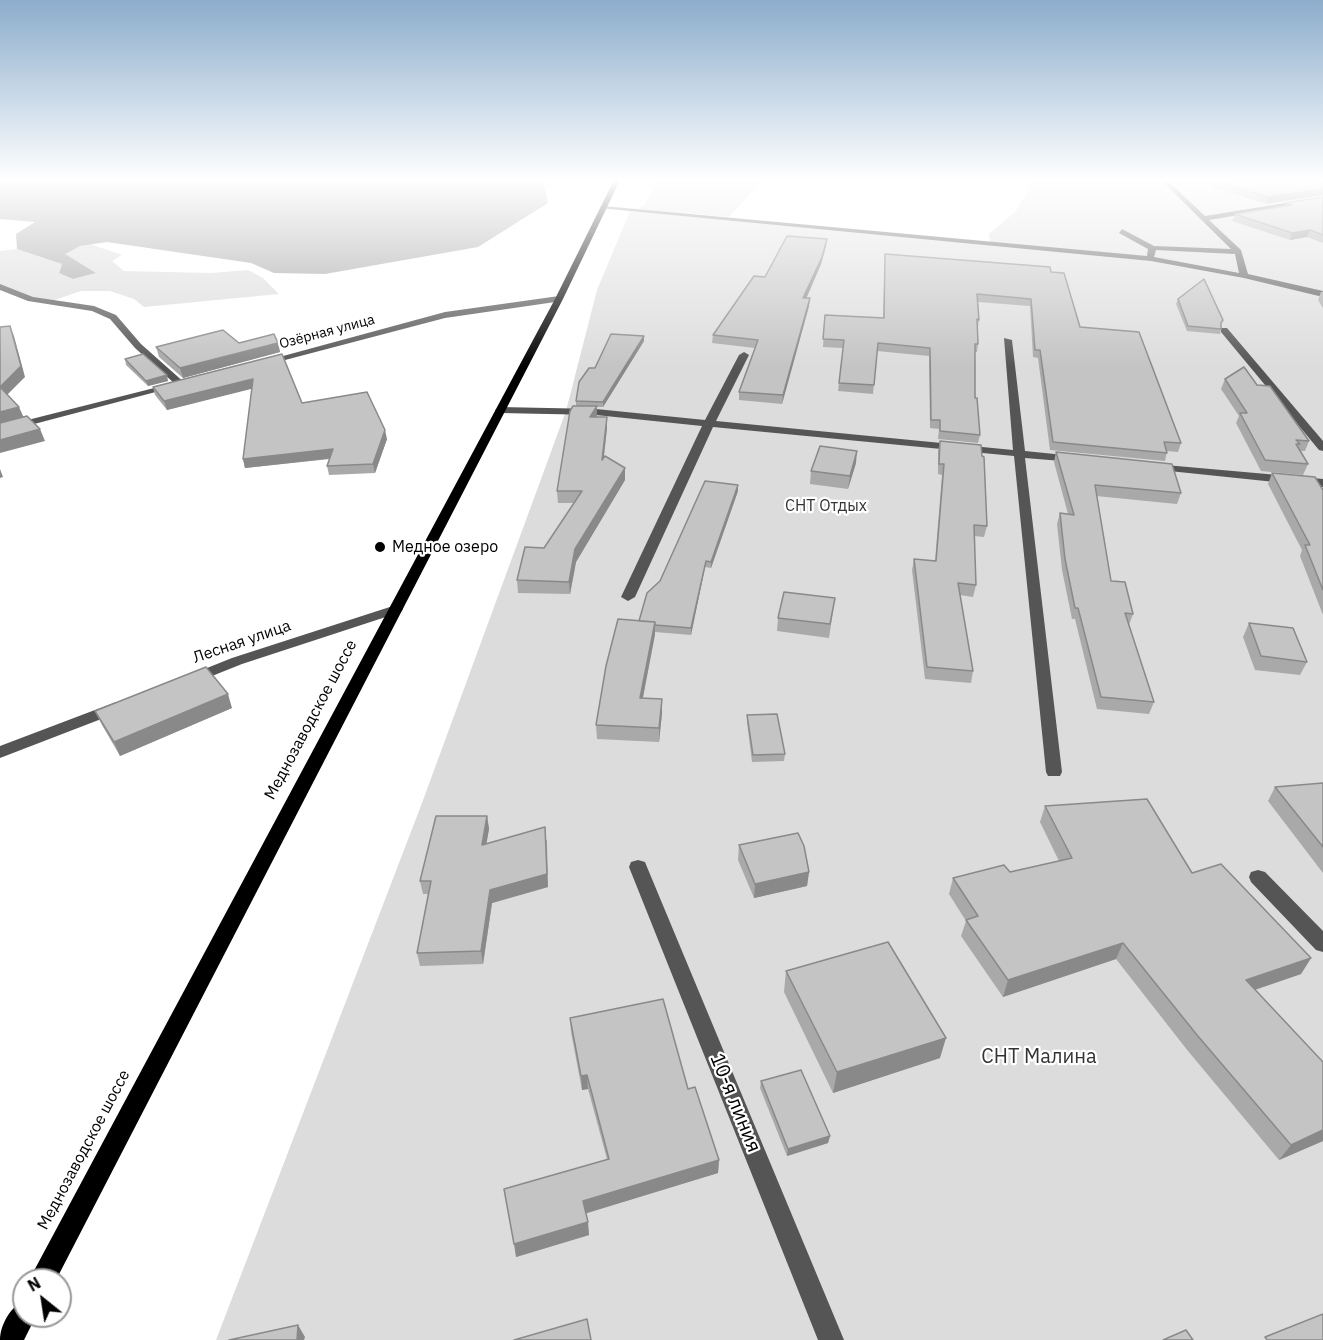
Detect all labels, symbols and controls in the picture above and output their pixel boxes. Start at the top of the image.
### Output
street label: Озёрная улица [278,311,376,353]
park label: СНТ Отдых [785,496,867,516]
place label: Медное озеро [392,537,498,557]
marker: Медное озеро [373,540,387,554]
street label: Лесная улица [190,616,294,668]
street label: Меднозаводское шоссе [261,637,361,803]
park label: СНТ Малина [981,1045,1097,1069]
street label: 10-я линия [704,1050,766,1156]
street label: Меднозаводское шоссе [34,1067,134,1233]
north arrow [12,1268,72,1328]
text: N [24,1273,44,1296]

